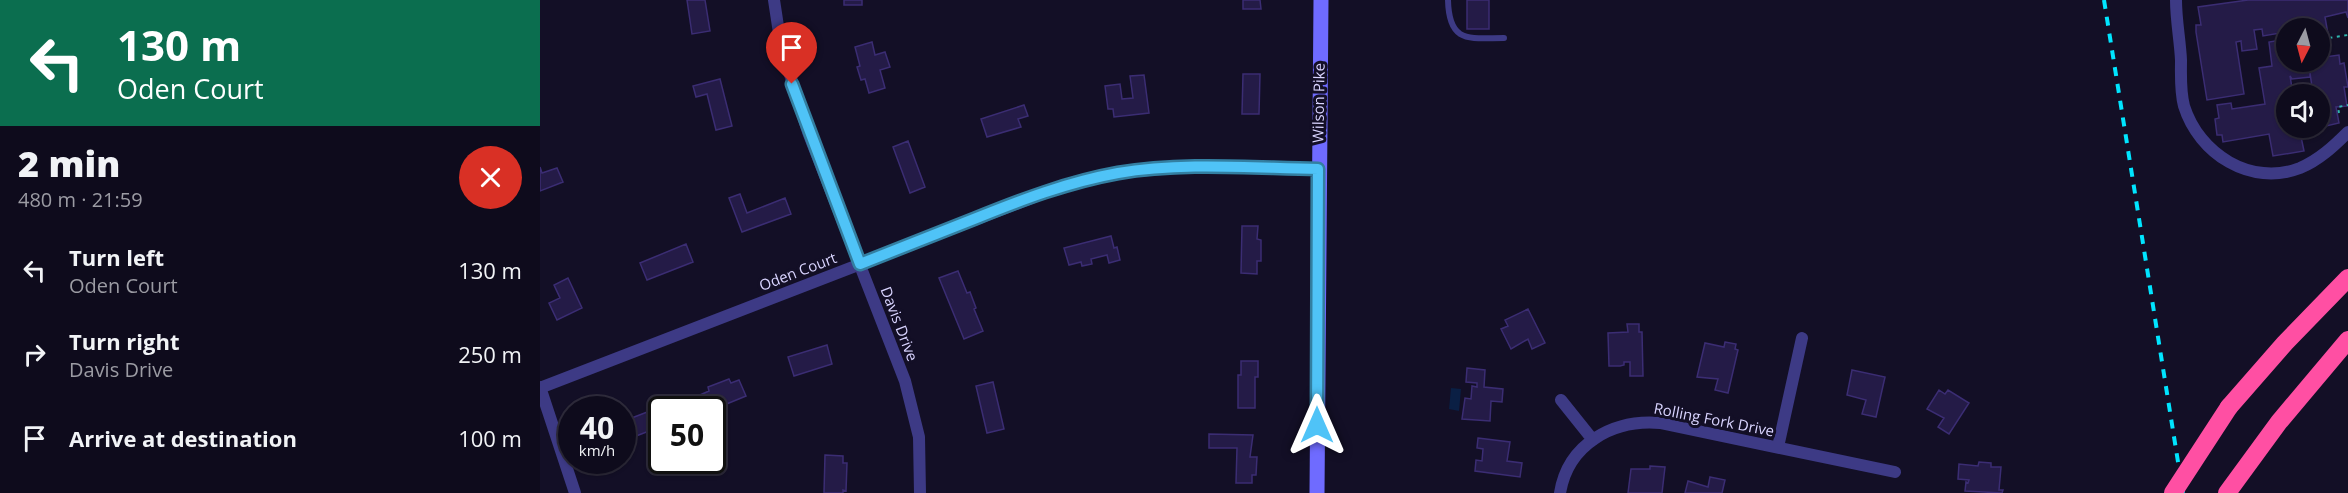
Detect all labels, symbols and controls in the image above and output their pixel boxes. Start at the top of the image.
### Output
text: 130 m [117,16,241,73]
north arrow [2276,18,2330,72]
map controls [2276,18,2330,138]
pin [766,22,817,84]
icon: left [18,24,96,102]
icon: arrive [775,31,808,64]
street label: Wilson Pike [1307,63,1329,143]
text: Oden Court [117,70,264,107]
button: sound [2276,84,2330,138]
text: 2 min [18,139,120,188]
button: close [459,146,522,209]
text: 480 m · 21:59 [18,186,143,213]
text: Turn left [69,242,164,272]
street label: Oden Court [756,247,839,295]
icon: left [18,254,51,287]
text: 130 m [458,255,522,285]
text: Oden Court [69,272,178,299]
street label: Davis Drive [877,284,923,364]
text: Turn right [69,326,180,356]
icon: right [18,338,51,371]
text: 250 m [458,339,522,369]
text: Davis Drive [69,356,173,383]
position arrow [1285,393,1349,457]
speed limit sign: 50 [648,396,726,474]
street label: Rolling Fork Drive [1652,398,1776,441]
text: 40 [580,407,614,448]
icon: arrive [18,422,51,455]
text: Arrive at destination [69,423,297,453]
text: 100 m [458,423,522,453]
text: km/h [579,440,615,460]

